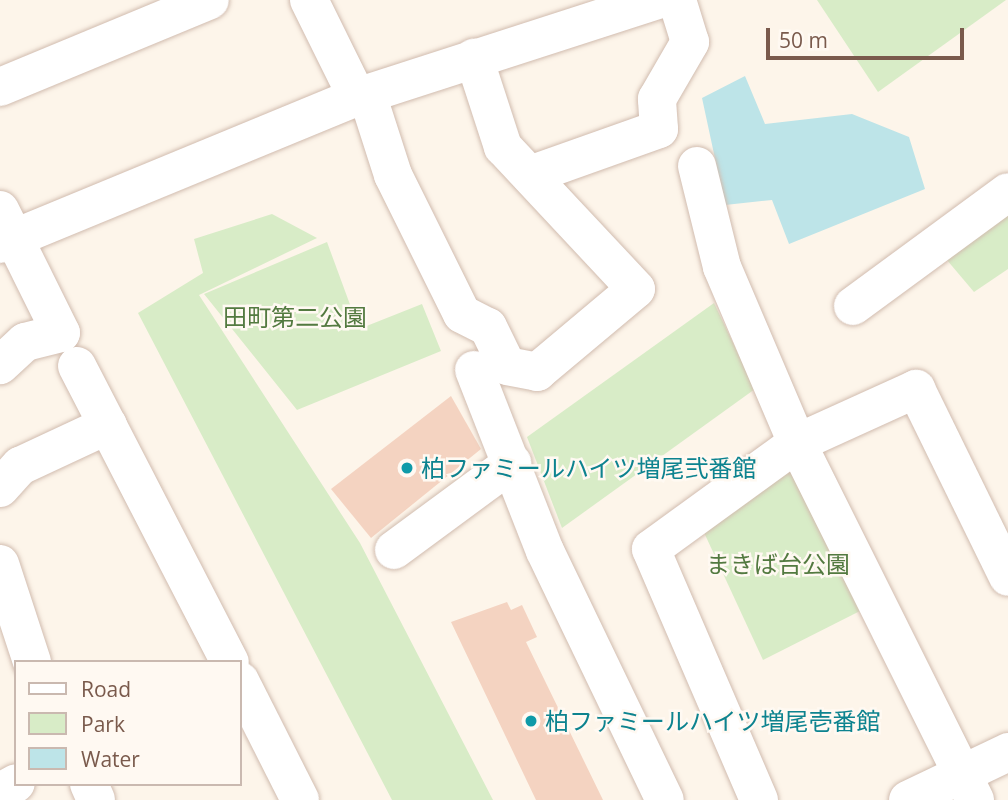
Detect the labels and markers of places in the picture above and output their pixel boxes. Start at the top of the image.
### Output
place label: 柏ファミールハイツ増尾弐番館 [421,454,757,482]
marker: 柏ファミールハイツ増尾弐番館 [399,460,415,476]
place label: 柏ファミールハイツ増尾壱番館 [545,707,881,735]
marker: 柏ファミールハイツ増尾壱番館 [523,713,539,729]

